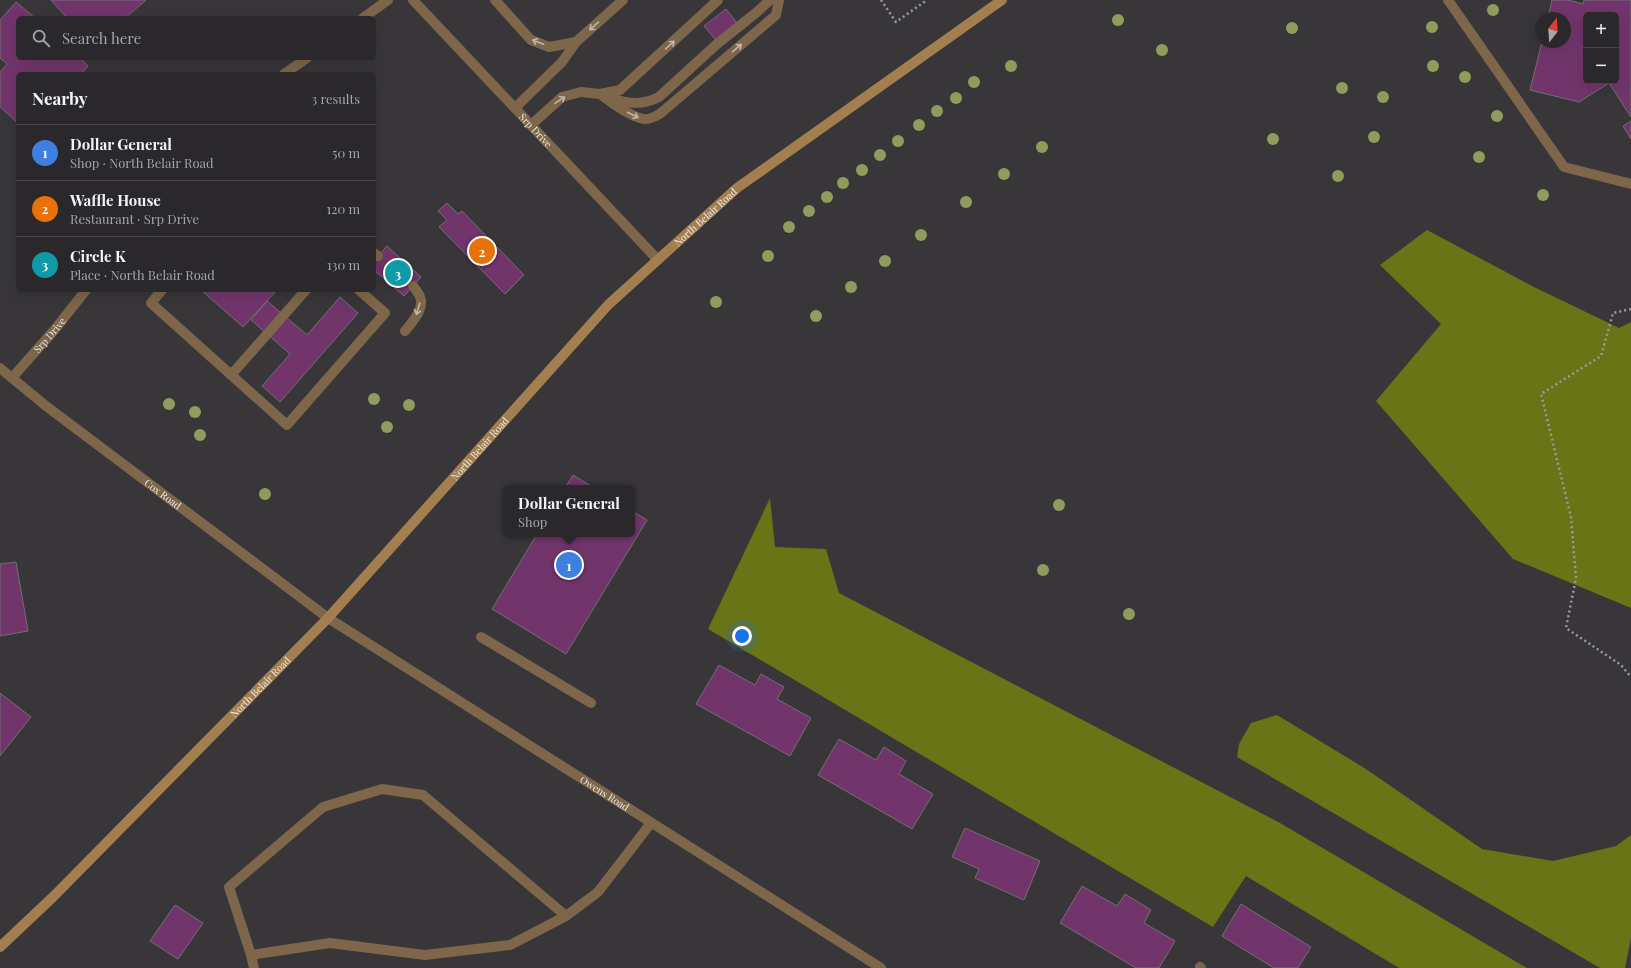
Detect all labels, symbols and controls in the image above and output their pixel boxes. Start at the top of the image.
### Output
north arrow [1535,12,1571,48]
map controls [1583,12,1619,84]
button: + [1583,12,1619,48]
search box [16,16,376,60]
one-way arrow [589,21,599,31]
icon: search [30,27,52,49]
text: Search here [62,28,141,48]
one-way arrow [532,38,544,46]
one-way arrow [665,40,675,49]
one-way arrow [731,44,742,53]
button: − [1583,48,1619,84]
text: Nearby [32,87,87,109]
text: 3 results [311,90,360,107]
one-way arrow [554,96,565,104]
street label: Srp Drive [516,110,555,151]
one-way arrow [627,111,639,119]
text: Dollar General [70,134,172,154]
text: 1 [43,144,47,161]
text: 50 m [332,144,360,161]
text: Shop · North Belair Road [70,154,214,171]
street label: North Belair Road [671,184,740,249]
text: Waffle House [70,190,161,210]
text: 2 [42,200,48,217]
text: 120 m [326,200,360,217]
text: Restaurant · Srp Drive [70,210,199,227]
pin: 2 [469,236,495,266]
text: Circle K [70,246,126,266]
text: 3 [42,256,48,273]
text: 130 m [327,256,360,273]
pin: 3 [385,258,411,288]
text: Place · North Belair Road [70,266,215,283]
one-way arrow [414,303,421,316]
street label: Srp Drive [30,314,69,356]
street label: North Belair Road [448,414,512,483]
street label: Cox Road [142,476,184,512]
popup [503,485,635,537]
text: Dollar General [518,493,620,513]
text: Shop [518,513,547,530]
pin: 1 [556,550,582,580]
your location [732,626,752,646]
street label: North Belair Road [227,653,294,720]
street label: Owens Road [577,772,632,814]

